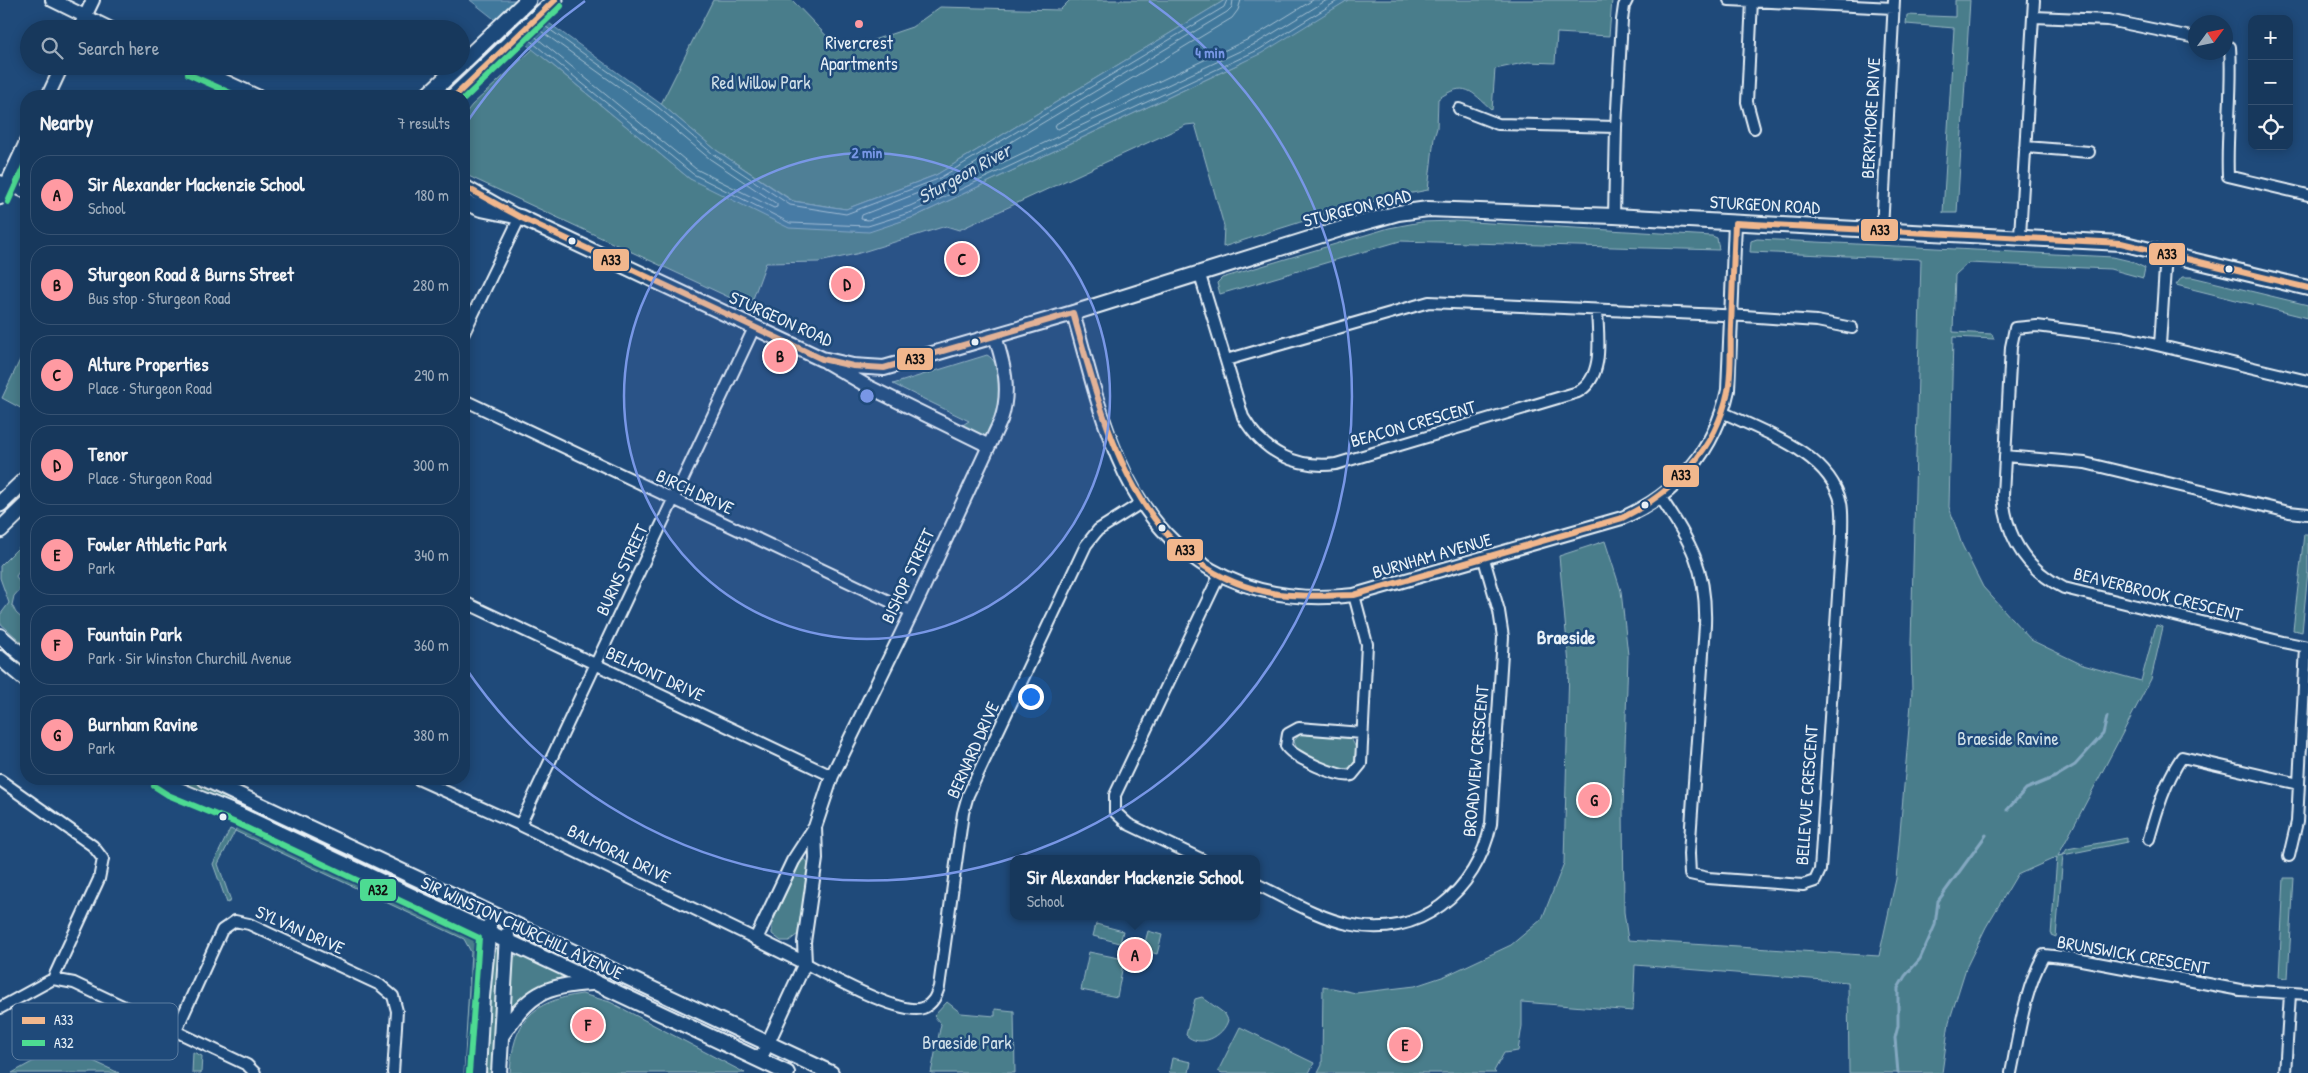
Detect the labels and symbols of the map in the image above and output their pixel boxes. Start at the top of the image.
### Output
north arrow [2188,15,2233,60]
marker: Rivercrest Apartments [853,18,865,30]
place label: Rivercrest Apartments [820,30,898,76]
text: 4 min [1195,42,1225,63]
street label: BERRYMORE DRIVE [1855,57,1886,179]
park label: Red Willow Park [711,70,811,95]
water label: Sturgeon River [913,136,1017,209]
text: 2 min [852,142,883,163]
street label: STURGEON ROAD [1300,182,1414,233]
street label: STURGEON ROAD [1709,189,1821,220]
line badge: A33 [1860,218,1899,242]
text: A33 [1870,220,1890,239]
unlabelled marker [567,236,577,246]
pin: C [946,240,978,278]
line badge: A33 [2148,242,2186,266]
text: A33 [2157,244,2177,263]
line badge: A33 [592,248,630,272]
text: A33 [601,250,621,269]
unlabelled marker [2224,264,2234,274]
pin: D [831,265,863,303]
street label: STURGEON ROAD [726,285,837,353]
pin: B [764,337,796,375]
unlabelled marker [970,337,980,347]
line badge: A33 [896,347,934,371]
text: A33 [905,349,925,368]
centre of rings [858,387,876,405]
street label: BEACON CRESCENT [1347,393,1479,453]
street label: BIRCH DRIVE [652,463,738,520]
line badge: A33 [1662,464,1700,488]
text: A33 [1671,465,1691,484]
unlabelled marker [1640,500,1650,510]
street label: BURNS STREET [589,519,654,620]
unlabelled marker [1157,523,1167,533]
street label: BISHOP STREET [875,524,941,627]
street label: BURNHAM AVENUE [1369,527,1495,585]
line badge: A33 [1166,538,1204,562]
text: A33 [1175,540,1195,559]
street label: BEAVERBROOK CRESCENT [2071,560,2246,627]
district label: Braeside [1537,624,1596,650]
street label: BELMONT DRIVE [602,640,708,707]
street label: BROADVIEW CRESCENT [1456,683,1495,838]
your location [1018,684,1044,710]
street label: BERNARD DRIVE [940,697,1005,802]
street label: BELLEVUE CRESCENT [1789,723,1824,866]
park label: Braeside Ravine [1957,726,2059,751]
pin: G [1578,781,1610,819]
unlabelled marker [218,812,228,822]
street label: BALMORAL DRIVE [563,818,675,889]
street label: SIR WINSTON CHURCHILL AVENUE [417,870,628,986]
line badge: A32 [359,878,397,902]
text: A32 [368,880,388,899]
street label: SYLVAN DRIVE [252,899,349,960]
street label: BRUNSWICK CRESCENT [2055,929,2212,980]
pin: A [1119,936,1151,974]
legend [12,1003,178,1060]
pin: F [572,1006,604,1044]
text: A33 [54,1010,73,1029]
pin: E [1389,1026,1421,1064]
park label: Braeside Park [922,1030,1012,1055]
text: A32 [54,1033,74,1052]

